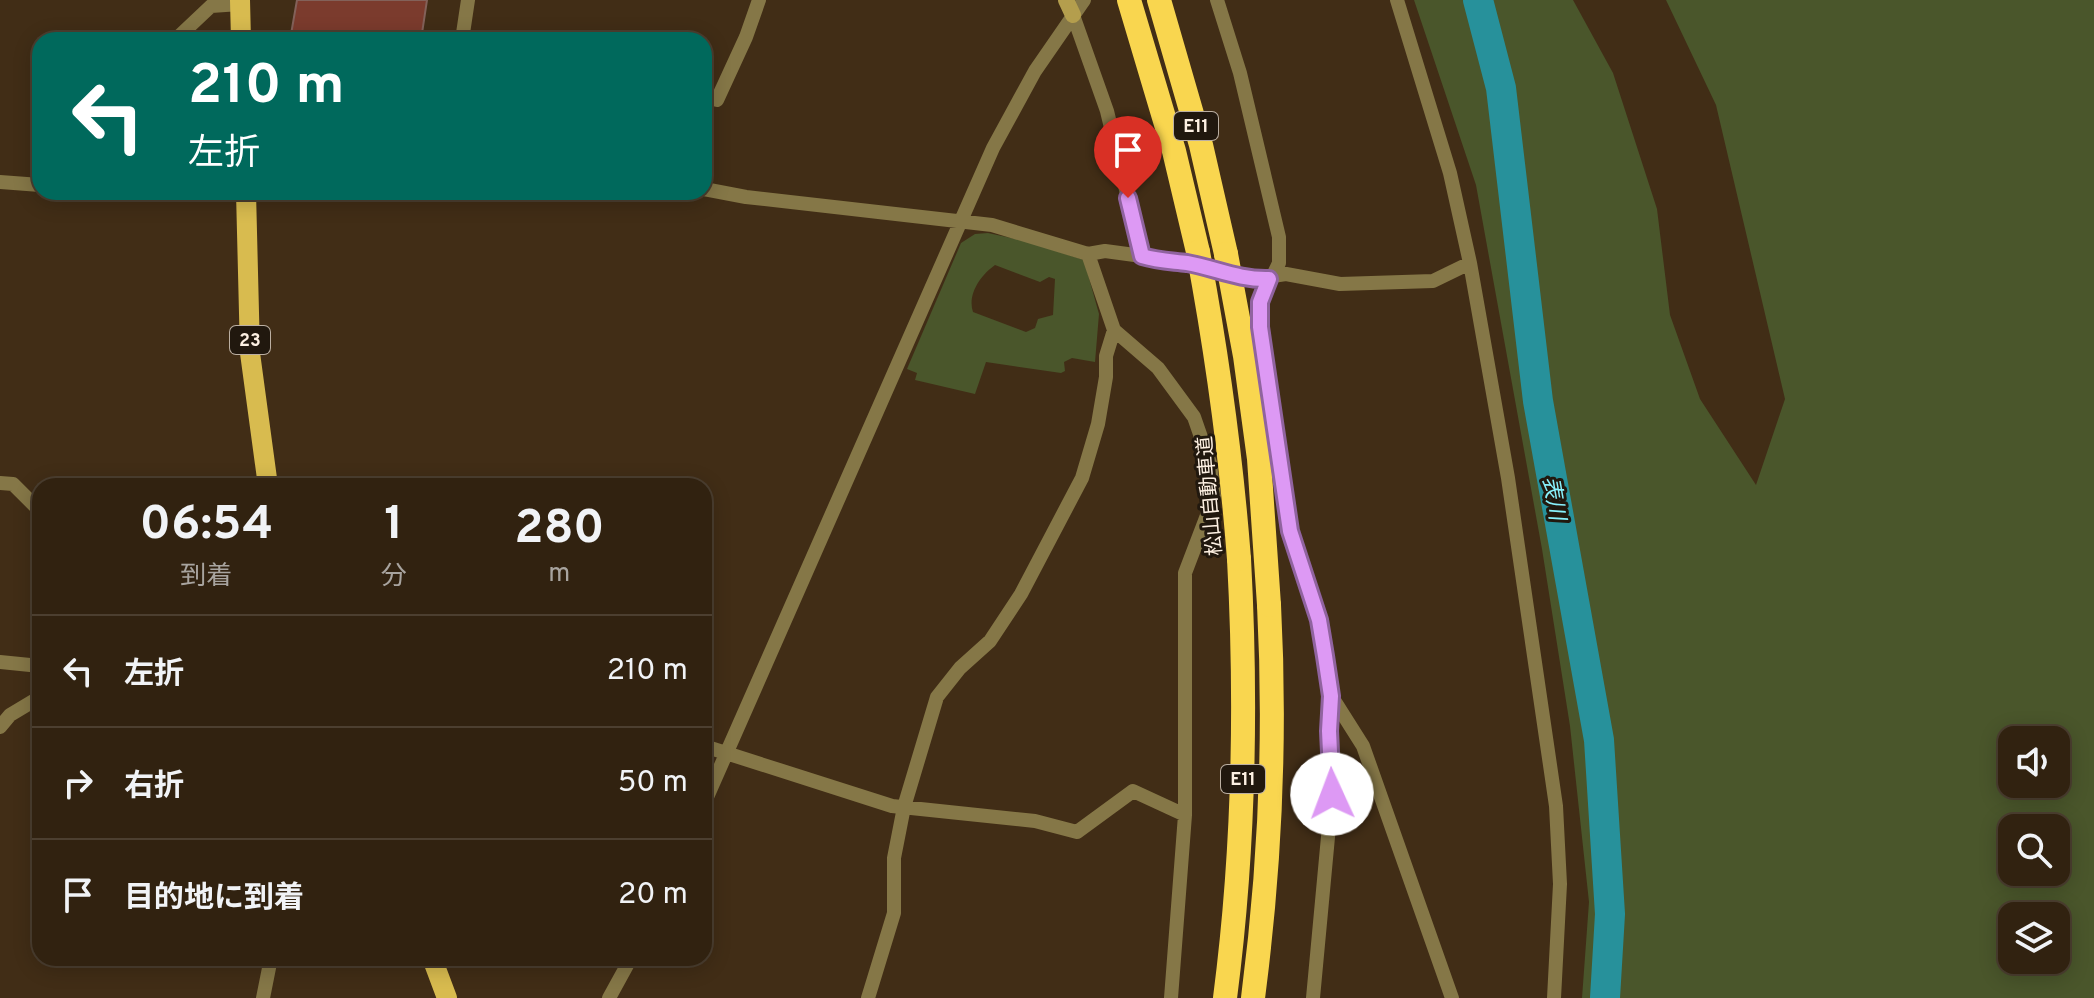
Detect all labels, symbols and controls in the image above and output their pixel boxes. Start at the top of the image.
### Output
text: 210 m [188,53,345,123]
icon: left [56,64,160,168]
road number: E11 [1174,112,1218,140]
pin [1094,116,1162,198]
icon: arrive [1106,128,1150,172]
text: 左折 [188,132,260,178]
road number: 23 [230,326,270,354]
street label: 松山自動車道 [1193,435,1229,557]
water label: 表川 [1535,474,1570,524]
text: 06:54 [139,496,273,556]
text: 1 [384,496,403,556]
text: 280 [514,500,605,560]
text: m [548,558,570,591]
text: 到着 [180,561,232,594]
text: 分 [381,561,407,594]
icon: left [56,649,100,693]
text: 210 m [607,653,688,690]
text: 左折 [124,657,184,694]
map controls [1998,726,2070,974]
button: sound [1998,726,2070,798]
position arrow [1290,752,1374,836]
icon: right [56,761,100,805]
text: 50 m [618,765,688,802]
road number: E11 [1221,765,1265,793]
text: 右折 [124,769,184,806]
button: search [1998,814,2070,886]
icon: arrive [56,873,100,917]
text: 20 m [618,877,688,914]
text: 目的地に到着 [124,881,304,918]
button: layers [1998,902,2070,974]

